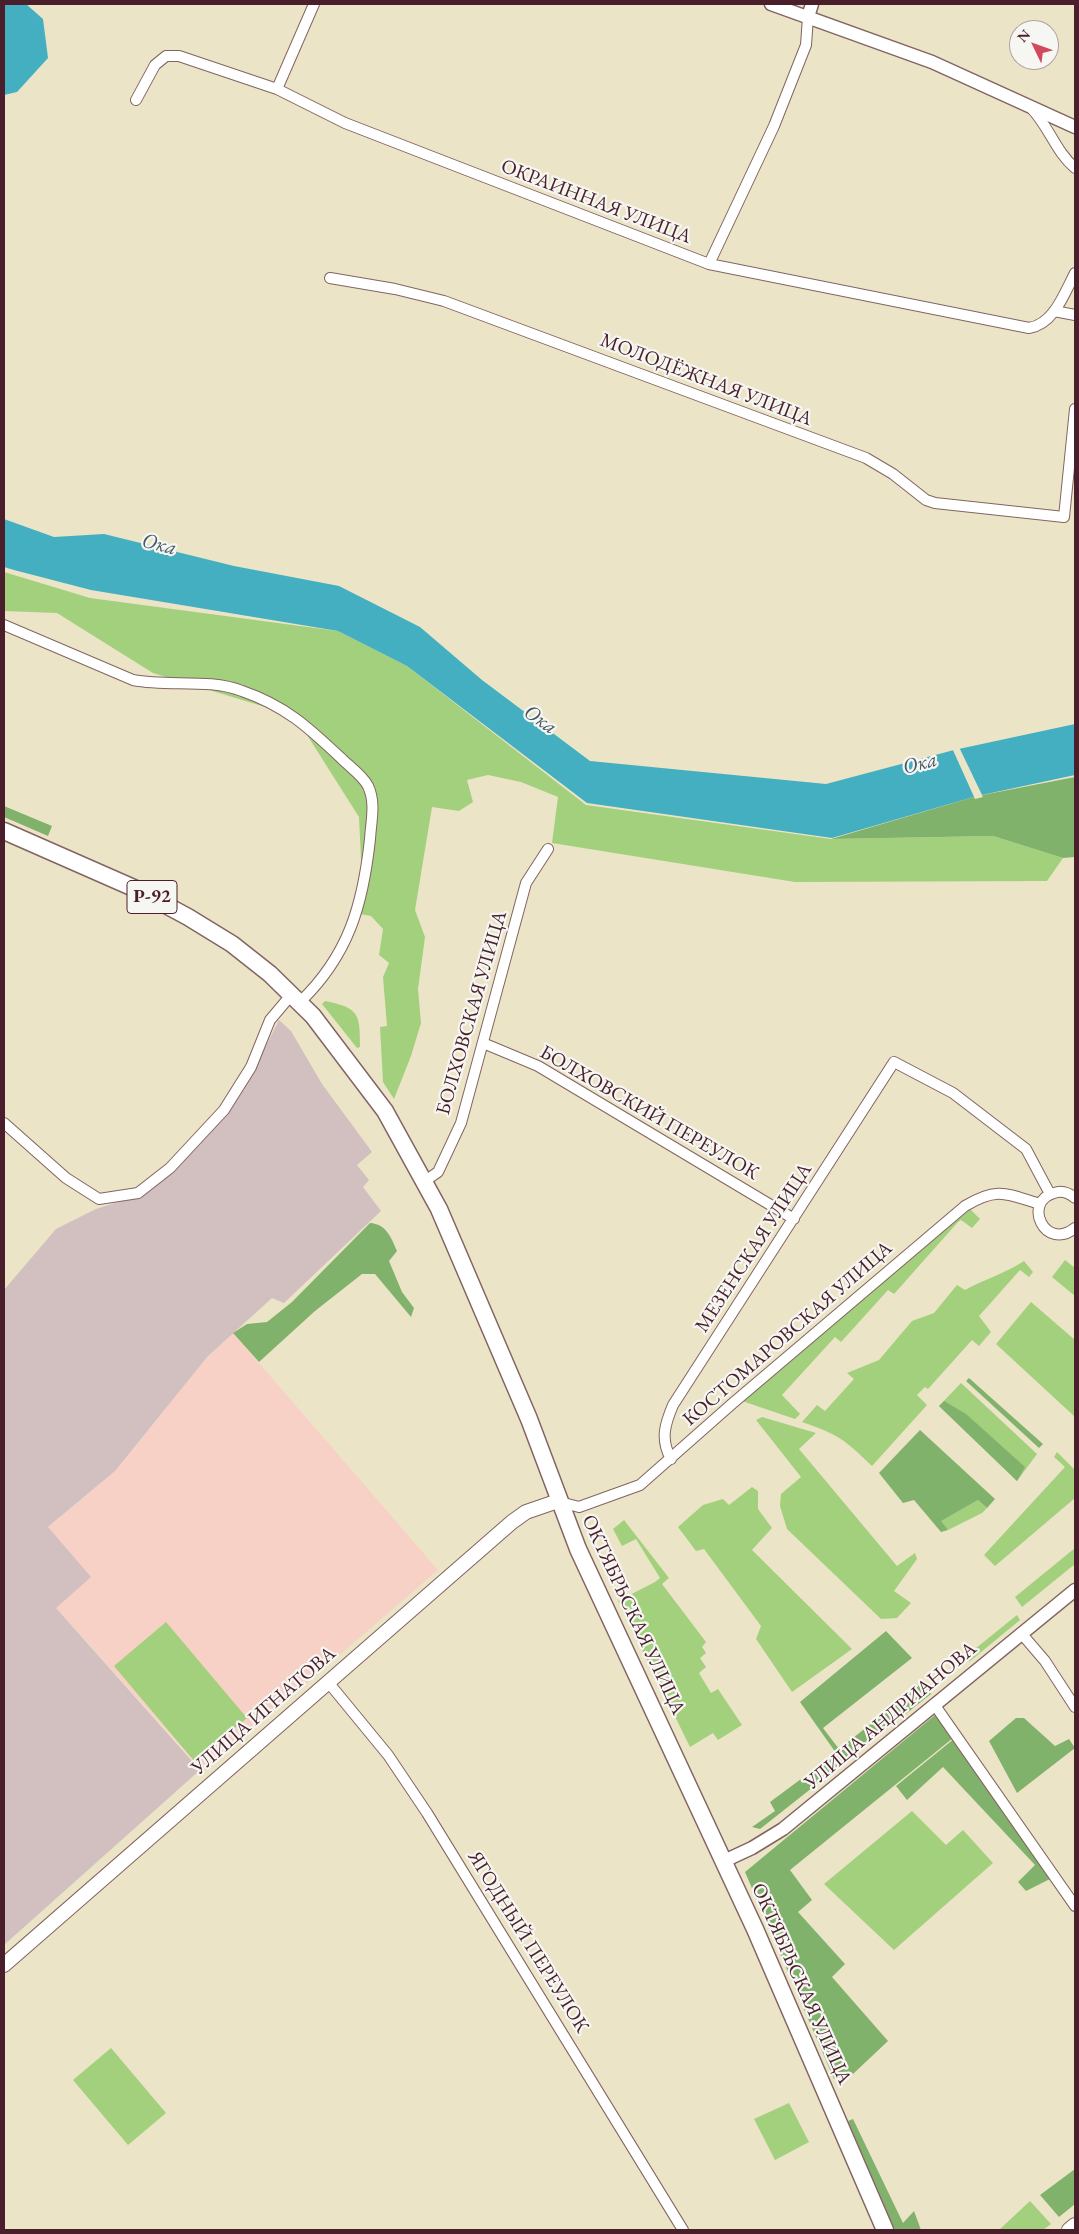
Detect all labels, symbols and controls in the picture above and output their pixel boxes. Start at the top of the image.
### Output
north arrow [1009,20,1059,70]
text: N [1013,25,1034,46]
street label: ОКРАИННАЯ УЛИЦА [497,155,695,249]
street label: МОЛОДЁЖНАЯ УЛИЦА [597,328,815,432]
water label: Ока [139,529,179,561]
water label: Ока [518,700,562,740]
water label: Ока [900,747,940,781]
road number: Р-92 [127,880,177,914]
street label: БОЛХОВСКАЯ УЛИЦА [431,908,513,1118]
street label: БОЛХОВСКИЙ ПЕРЕУЛОК [535,1040,763,1186]
street label: МЕЗЕНСКАЯ УЛИЦА [690,1159,818,1337]
street label: КОСТОМАРОВСКАЯ УЛИЦА [678,1237,898,1431]
street label: ОКТЯБРЬСКАЯ УЛИЦА [576,1511,690,1719]
street label: УЛИЦА АНДРИАНОВА [800,1637,982,1795]
street label: УЛИЦА ИГНАТОВА [187,1642,341,1780]
street label: ЯГОДНЫЙ ПЕРЕУЛОК [462,1847,594,2037]
street label: ОКТЯБРЬСКАЯ УЛИЦА [746,1880,856,2088]

